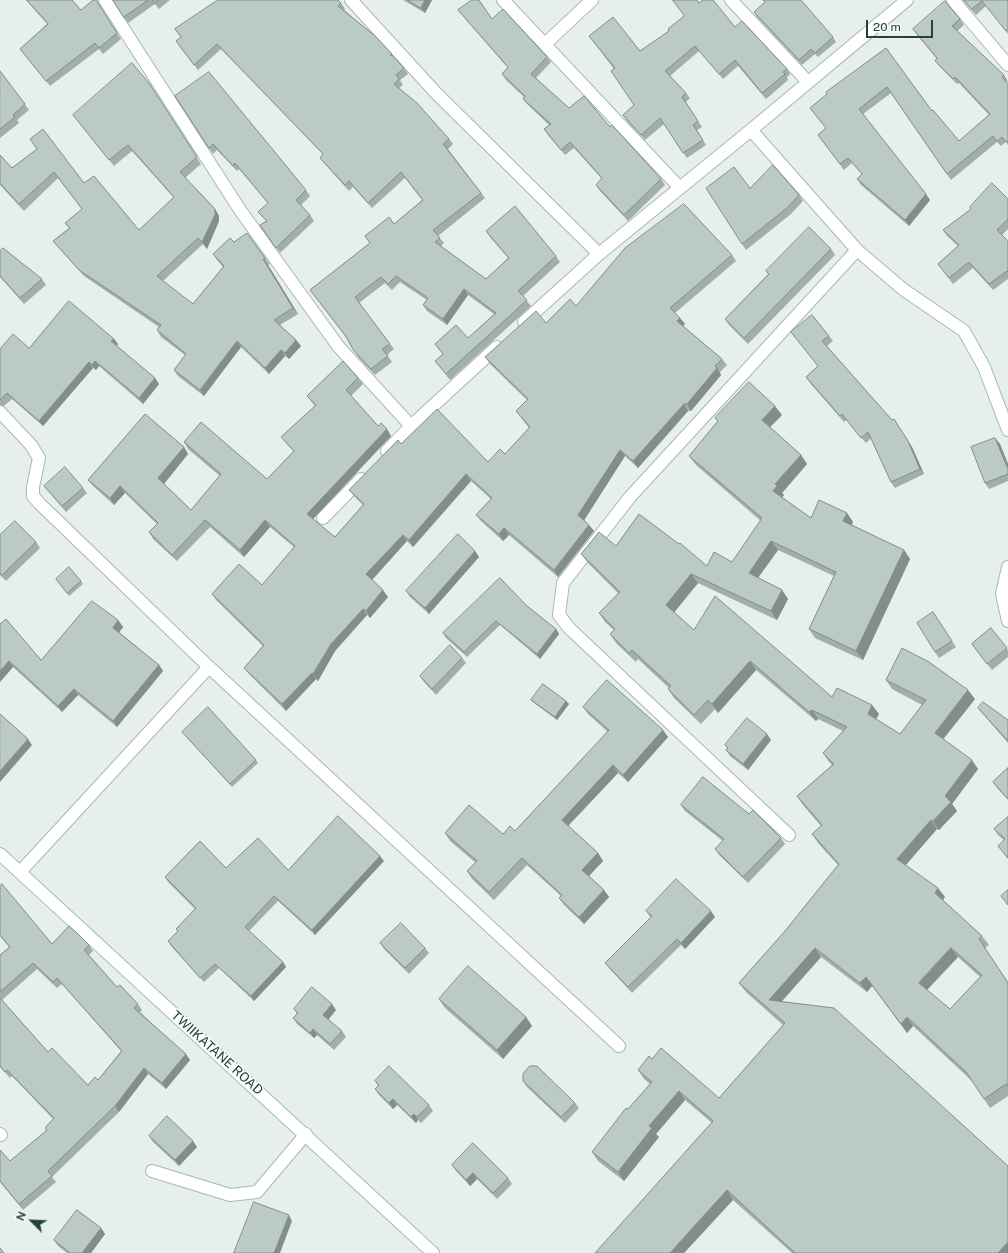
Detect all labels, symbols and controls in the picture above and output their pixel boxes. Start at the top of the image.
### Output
scale bar [868,12,935,38]
text: 20 m [873,20,901,34]
street label: TWIIKATANE ROAD [168,1008,266,1098]
north arrow [12,1201,52,1241]
text: N [14,1210,28,1222]

